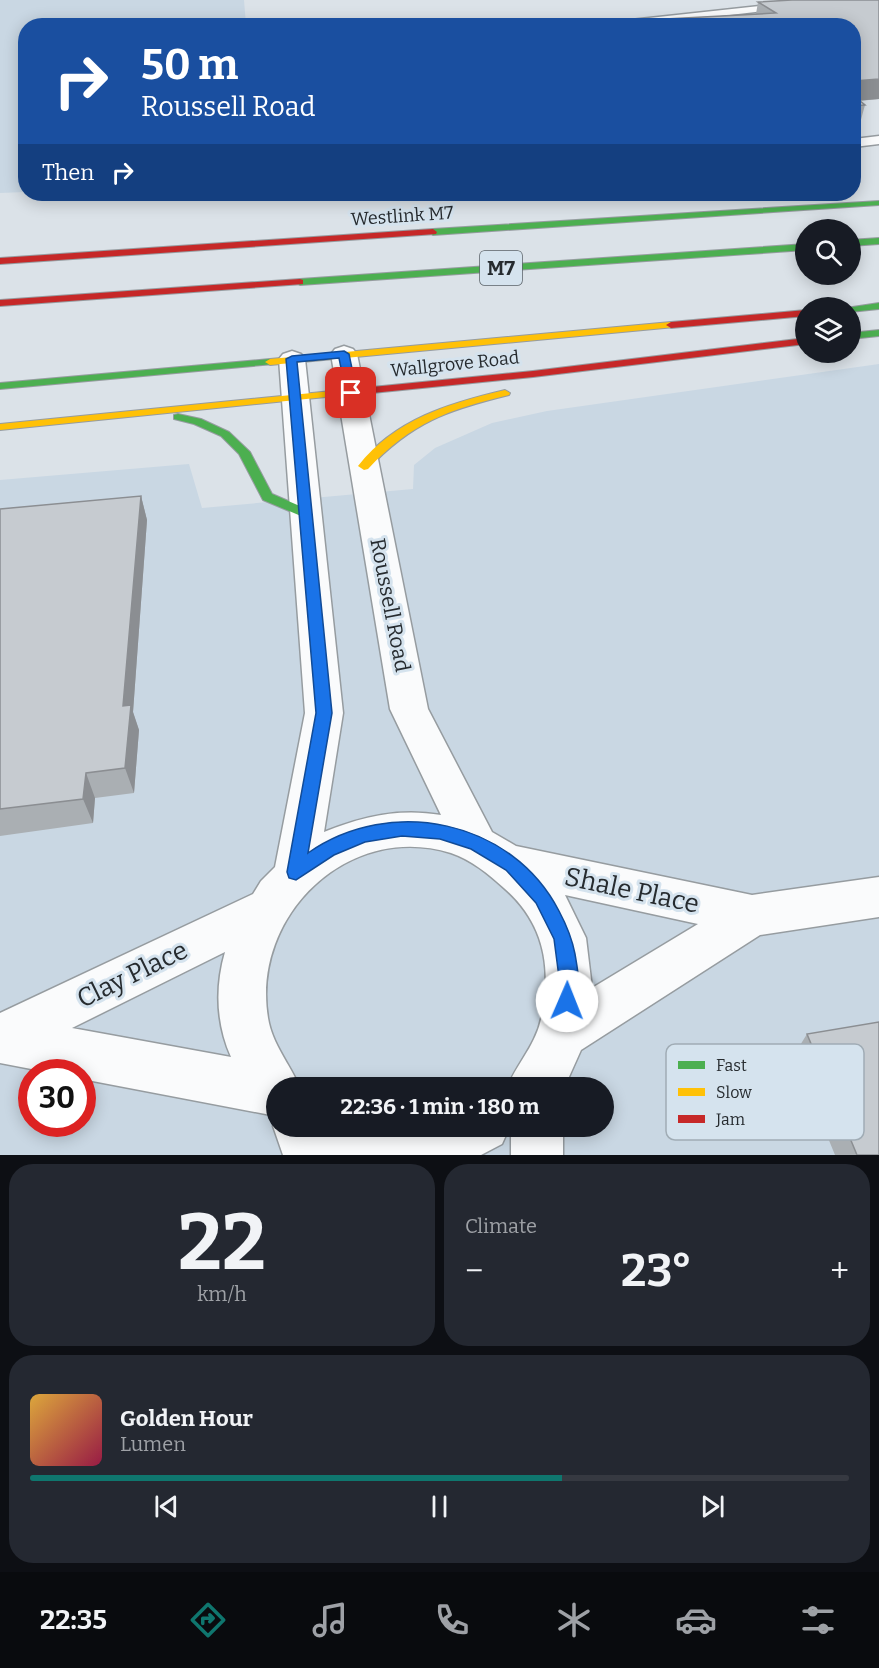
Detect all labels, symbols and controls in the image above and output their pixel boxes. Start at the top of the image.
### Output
text: 50 m [141,40,238,90]
icon: right [42,42,120,120]
text: Roussell Road [141,91,315,123]
icon: right [106,156,139,189]
text: Then [42,159,94,186]
street label: Westlink M7 [350,201,454,231]
map controls [795,219,861,363]
button: search [795,219,861,285]
road number: M7 [480,251,522,285]
button: layers [795,297,861,363]
street label: Wallgrove Road [389,346,521,382]
pin [325,367,376,418]
icon: arrive [334,376,367,409]
street label: Roussell Road [364,536,416,674]
street label: Shale Place [562,861,702,920]
street label: Clay Place [72,934,193,1014]
position arrow [535,969,599,1033]
legend [666,1044,864,1140]
text: Fast [716,1056,747,1075]
speed limit sign: 30 [18,1059,96,1137]
text: Slow [716,1083,752,1102]
text: 22:36 · 1 min · 180 m [341,1093,539,1120]
text: Jam [715,1110,745,1129]
text: 22 [178,1196,266,1290]
text: Climate [465,1214,537,1238]
text: 23° [621,1244,692,1298]
text: − [465,1251,483,1291]
text: + [830,1251,849,1291]
text: km/h [197,1282,247,1306]
text: Golden Hour [120,1405,253,1432]
text: Lumen [120,1432,186,1456]
icon: previous [150,1490,183,1523]
icon: pause [423,1490,456,1523]
icon: next [696,1490,729,1523]
icon: directions [187,1599,229,1641]
icon: music [309,1599,351,1641]
icon: phone [431,1599,473,1641]
icon: climate [553,1599,595,1641]
icon: car [675,1599,717,1641]
icon: filters [797,1599,839,1641]
text: 22:35 [40,1604,107,1636]

